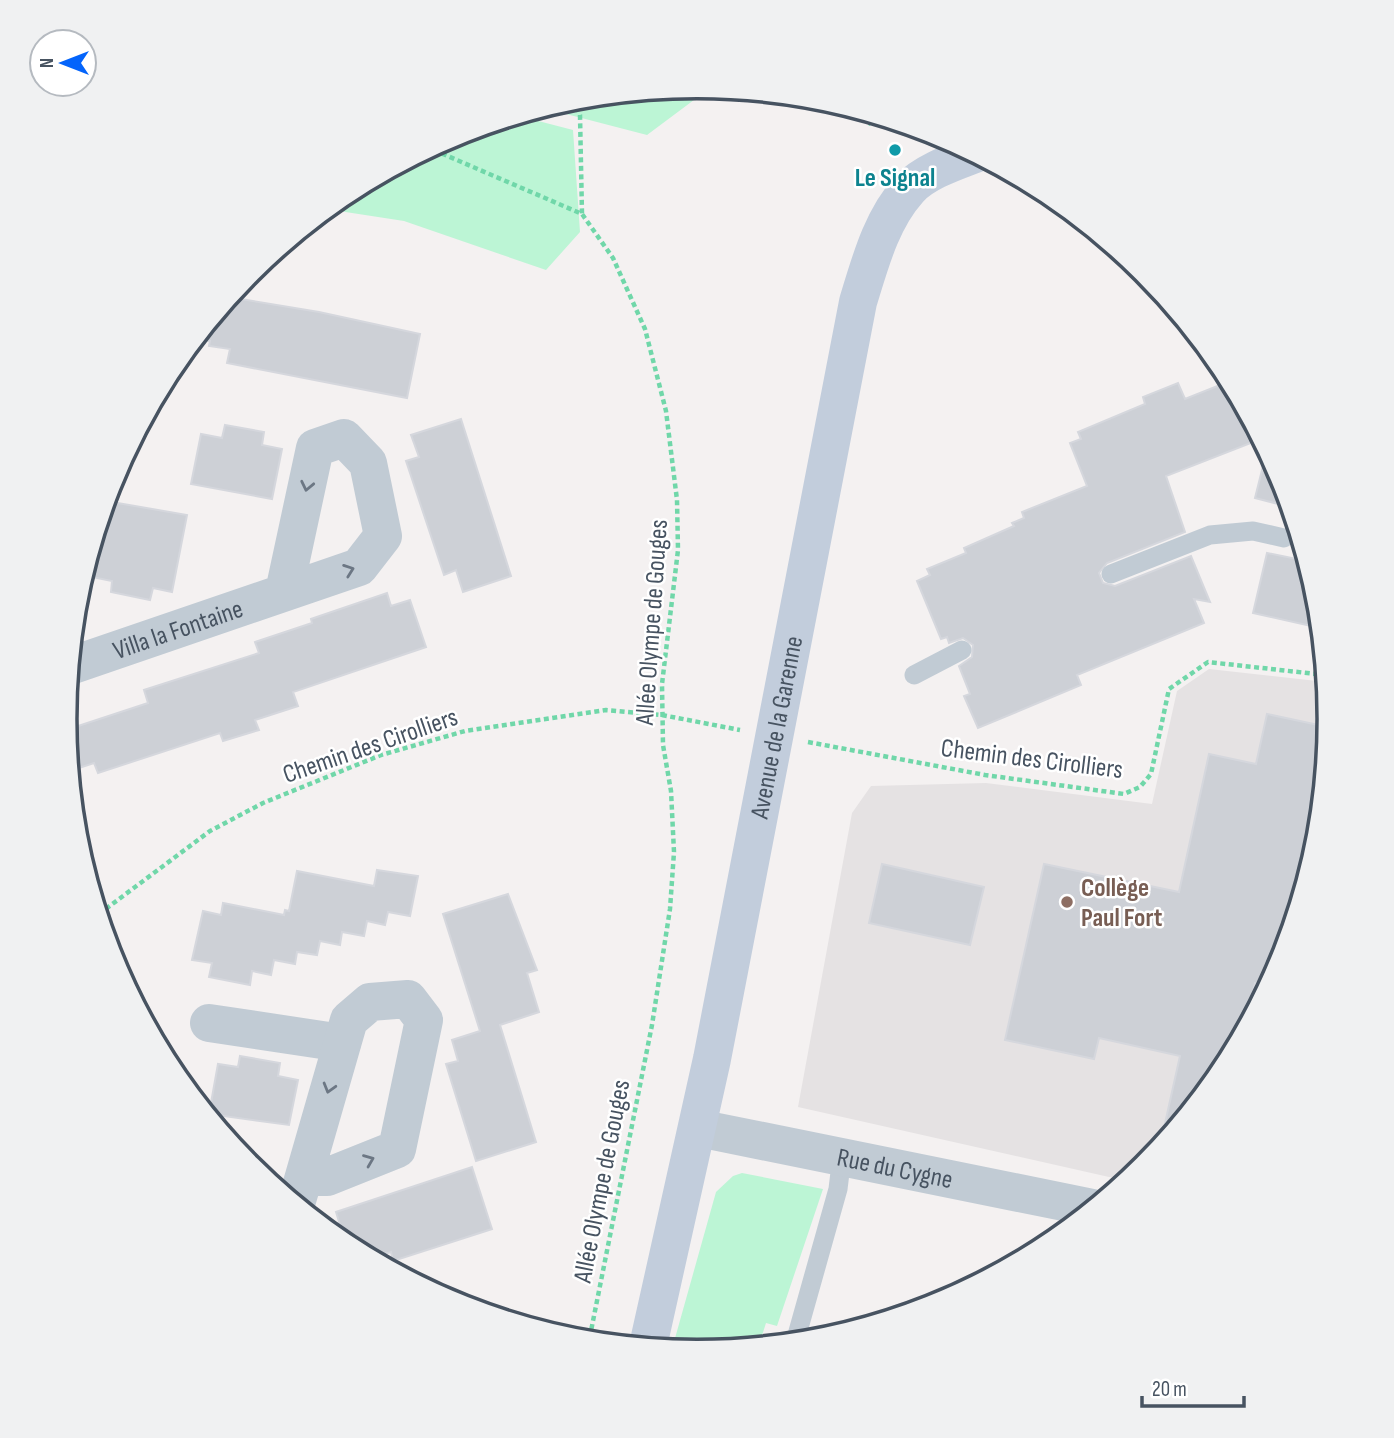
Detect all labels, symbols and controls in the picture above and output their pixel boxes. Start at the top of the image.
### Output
north arrow [28,28,98,98]
text: N [36,58,59,68]
marker: Le Signal [887,142,903,158]
place label: Le Signal [855,163,935,194]
one-way arrow [301,480,315,492]
street label: Allée Olympe de Gouges [630,518,675,727]
one-way arrow [342,564,354,578]
street label: Villa la Fontaine [109,594,247,667]
street label: Avenue de la Garenne [745,634,810,822]
street label: Chemin des Cirolliers [279,702,462,791]
street label: Chemin des Cirolliers [939,733,1124,786]
place label: Collège Paul Fort [1081,873,1163,934]
marker: Collège Paul Fort [1059,894,1075,910]
street label: Allée Olympe de Gouges [567,1077,637,1286]
one-way arrow [323,1082,338,1094]
street label: Rue du Cygne [834,1143,955,1196]
one-way arrow [362,1154,374,1168]
scale bar [1142,1364,1244,1408]
text: 20 m [1152,1377,1187,1402]

